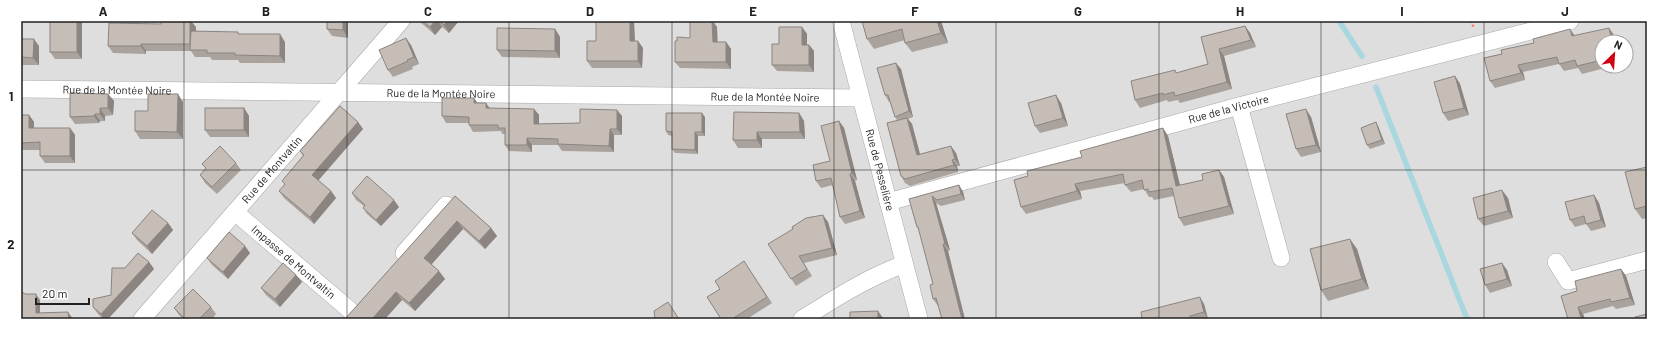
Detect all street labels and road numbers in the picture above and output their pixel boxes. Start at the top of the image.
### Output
street label: Rue de la Montée Noire [63,82,172,97]
street label: Rue de la Montée Noire [386,86,496,100]
street label: Rue de la Montée Noire [710,89,820,104]
street label: Rue de la Victoire [1187,92,1270,126]
street label: Rue de Pesselière [864,127,897,212]
street label: Rue de Montvaltin [239,133,304,205]
street label: Impasse de Montvaltin [249,222,338,301]

